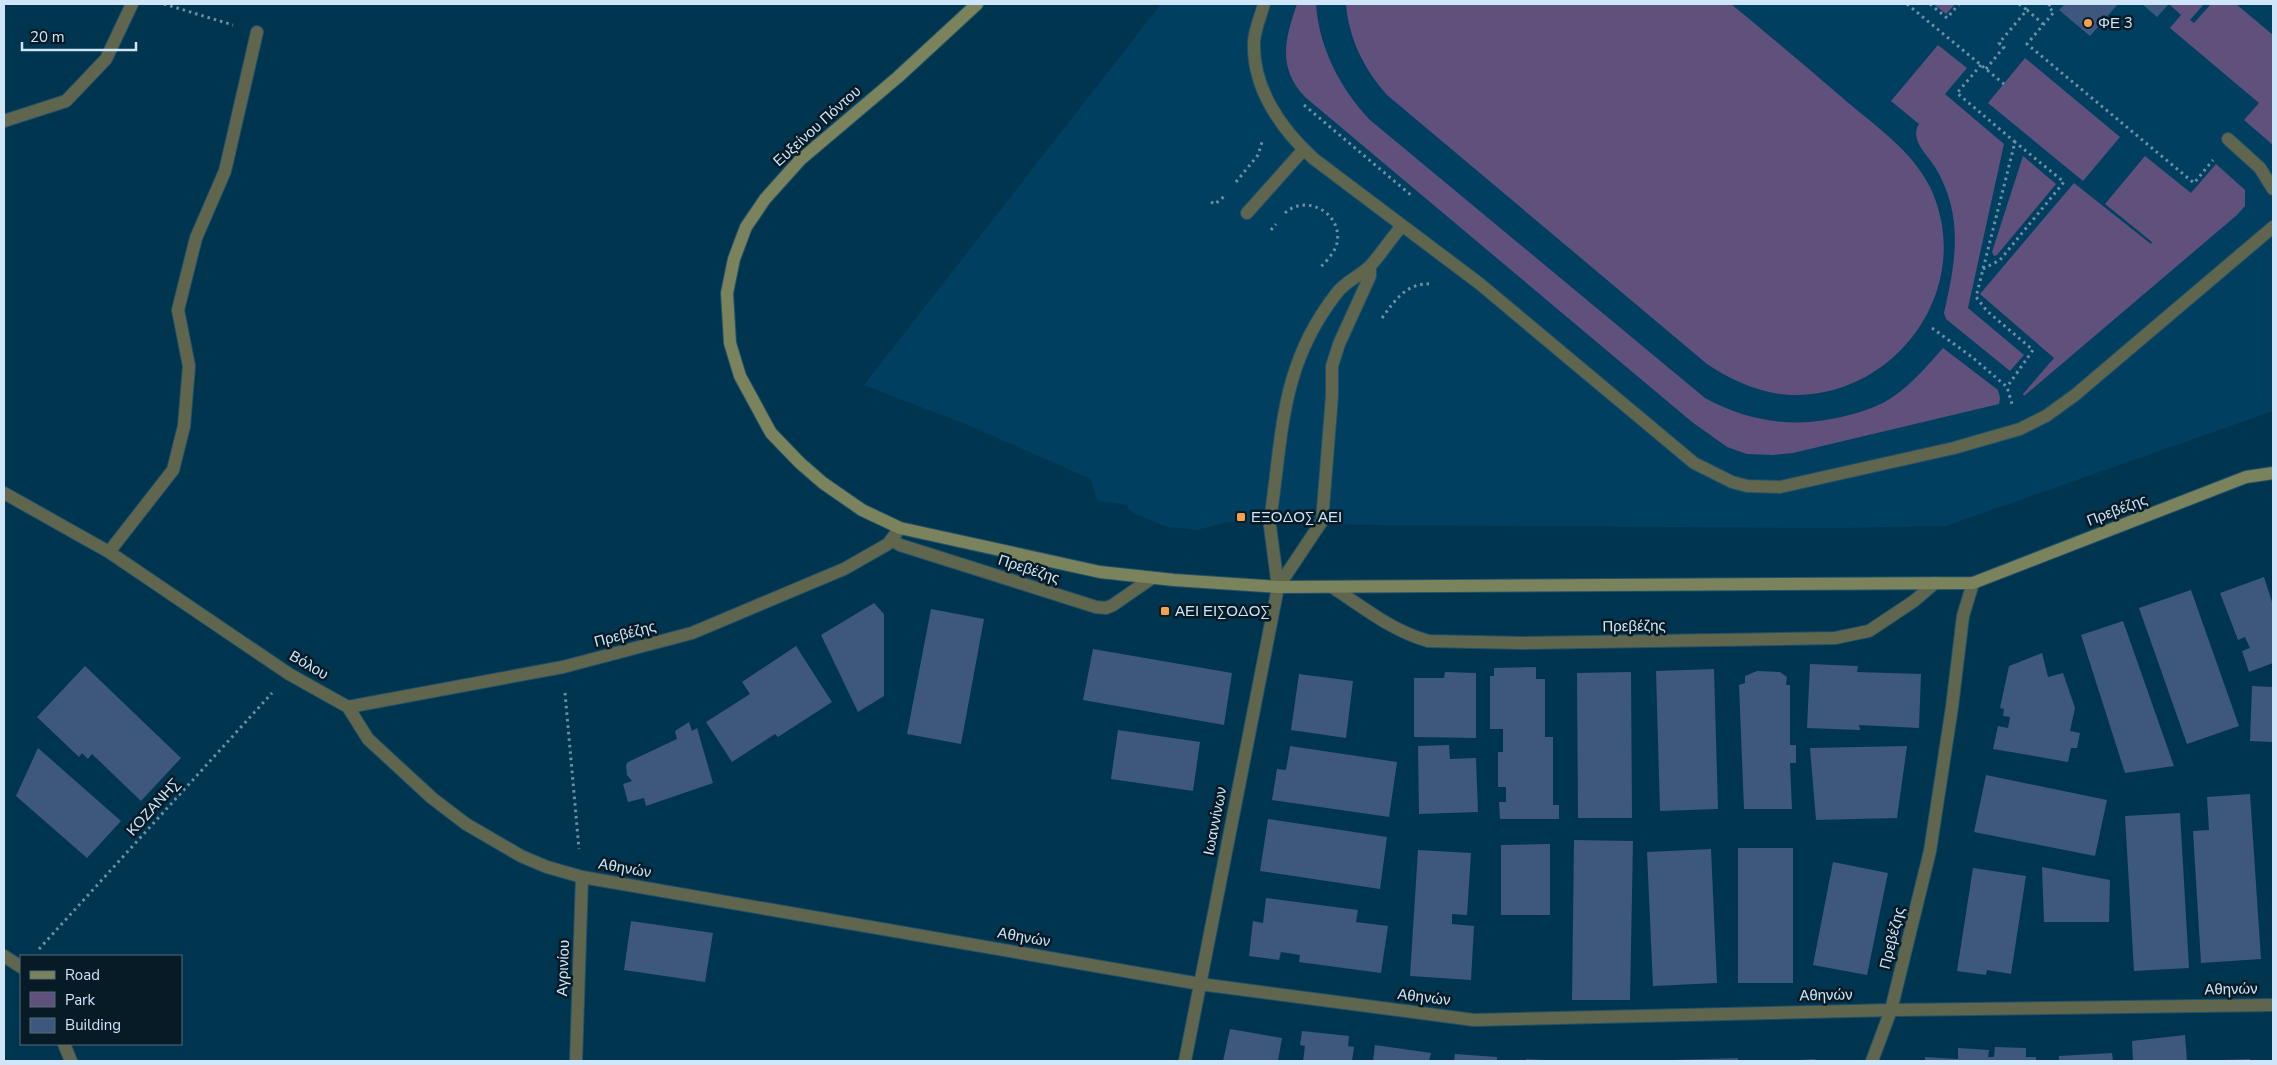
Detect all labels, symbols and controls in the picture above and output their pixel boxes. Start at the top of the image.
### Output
place label: ΦΕ 3 [2098,13,2133,33]
marker: ΦΕ 3 [2082,17,2094,29]
scale bar [22,20,136,52]
text: 20 m [30,27,65,47]
street label: Ευξείνου Πόντου [769,81,865,171]
street label: Πρεβέζης [2084,489,2150,531]
place label: ΕΞΟΔΟΣ ΑΕΙ [1251,507,1342,527]
marker: ΕΞΟΔΟΣ ΑΕΙ [1235,511,1247,523]
street label: Πρεβέζης [996,550,1062,588]
place label: ΑΕΙ ΕΙΣΟΔΟΣ [1175,601,1269,621]
marker: ΑΕΙ ΕΙΣΟΔΟΣ [1159,605,1171,617]
street label: Πρεβέζης [1602,615,1666,637]
street label: Πρεβέζης [592,616,658,652]
street label: Βόλου [286,646,332,684]
street label: ΚΟΖΑΝΗΣ [122,774,184,840]
street label: Ιωαννίνων [1199,785,1231,857]
street label: Αθηνών [597,854,653,882]
street label: Πρεβέζης [1875,905,1909,971]
street label: Αθηνών [996,923,1052,951]
street label: Αγρινίου [552,939,574,997]
legend [20,955,182,1045]
text: Road [65,965,100,985]
street label: Αθηνών [2204,979,2258,999]
street label: Αθηνών [1396,984,1452,1010]
street label: Αθηνών [1799,985,1853,1005]
text: Park [65,990,95,1010]
text: Building [65,1015,121,1035]

